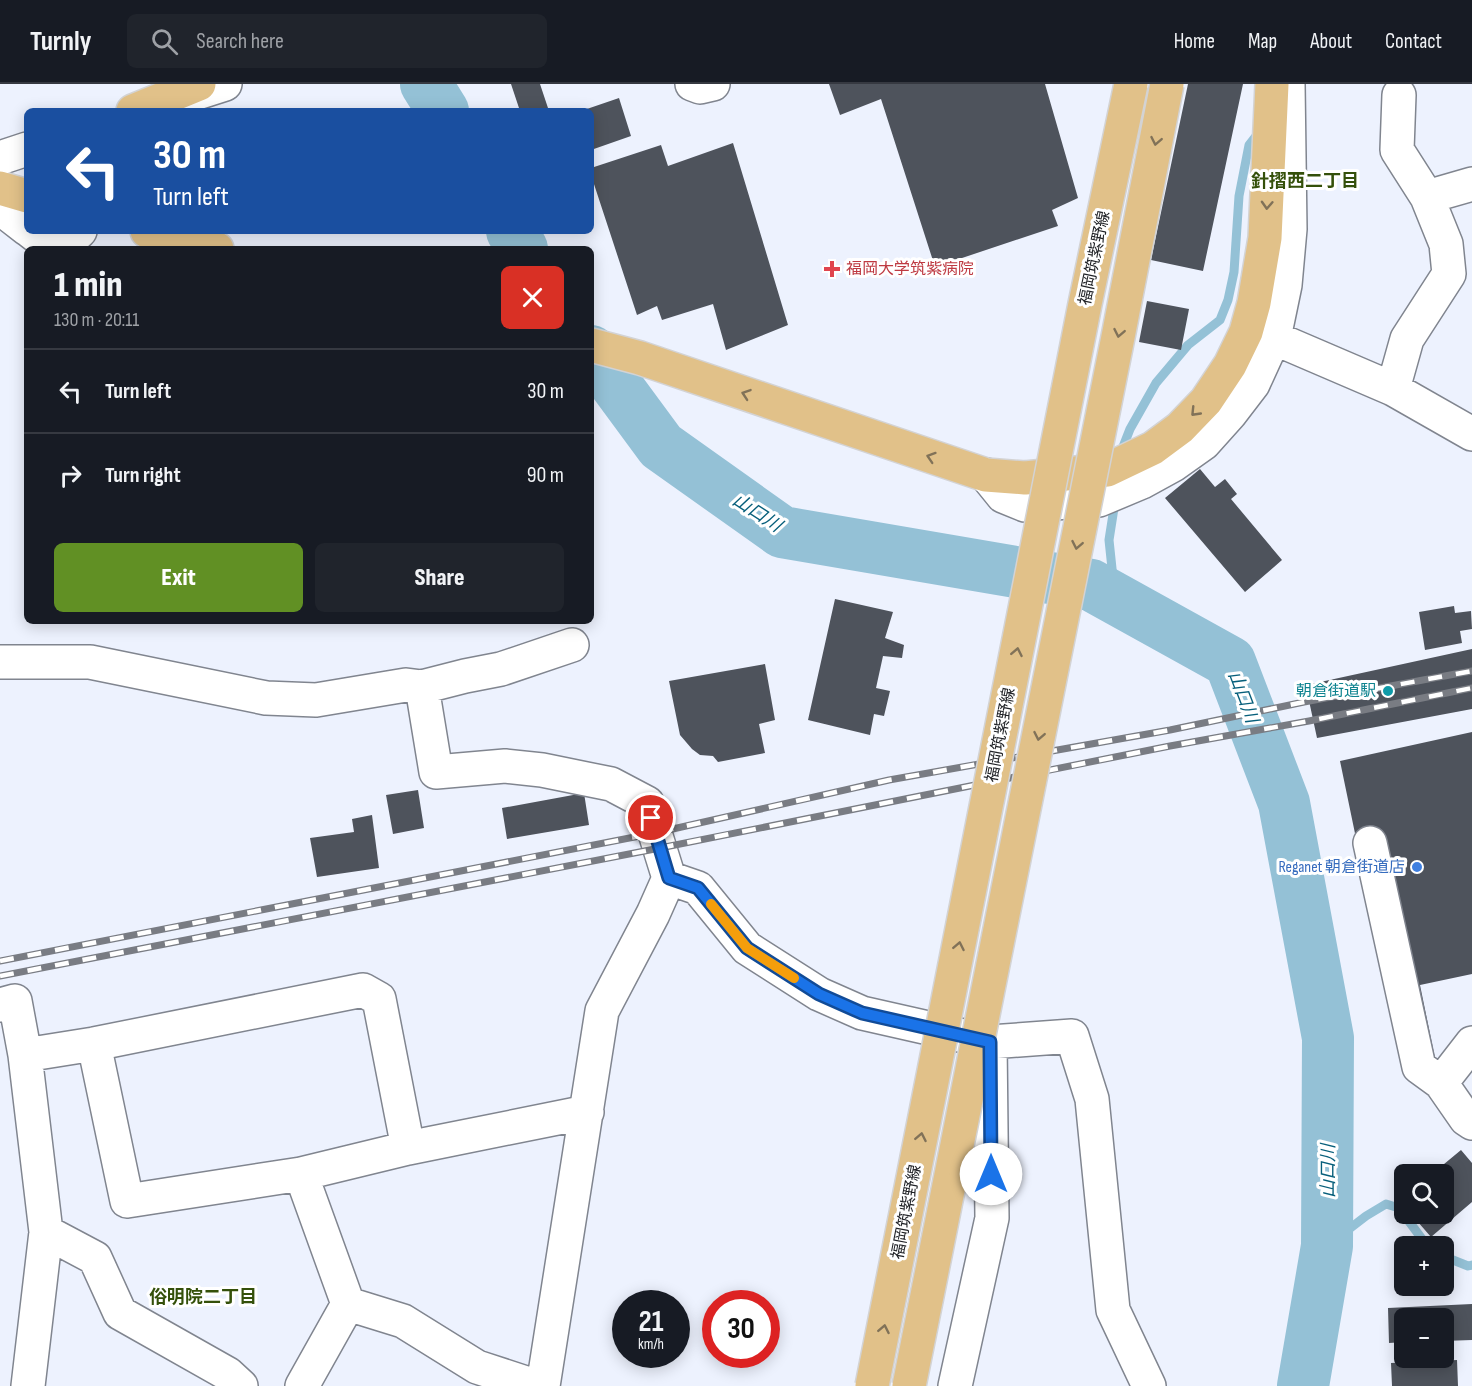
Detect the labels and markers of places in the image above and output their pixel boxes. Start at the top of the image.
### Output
marker: 福岡大学筑紫病院 [823,260,841,278]
place label: 福岡大学筑紫病院 [846,260,974,279]
place label: 朝倉街道駅 [1296,682,1376,701]
marker: 朝倉街道駅 [1381,684,1395,698]
pin [625,792,676,843]
place label: Reganet 朝倉街道店 [1278,858,1405,877]
marker: Reganet 朝倉街道店 [1410,860,1424,874]

